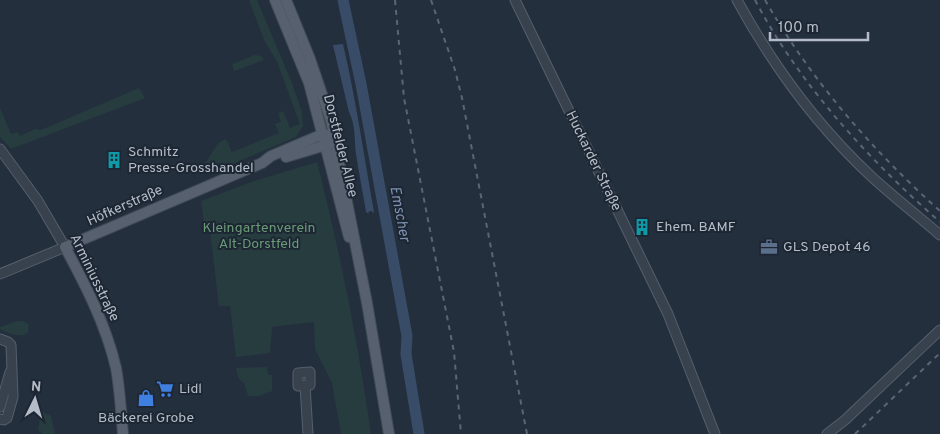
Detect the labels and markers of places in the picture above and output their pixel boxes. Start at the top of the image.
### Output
place label: Schmitz Presse-Grosshandel [128,144,254,177]
building icon: Schmitz Presse-Grosshandel [104,150,124,170]
building icon: Ehem. BAMF [632,217,652,237]
place label: Ehem. BAMF [656,219,736,236]
office icon: GLS Depot 46 [759,237,779,257]
place label: GLS Depot 46 [783,239,871,256]
supermarket icon: Lidl [155,379,175,399]
place label: Lidl [179,381,202,398]
shop icon: Bäckerei Grobe [136,388,156,408]
place label: Bäckerei Grobe [98,410,194,427]

